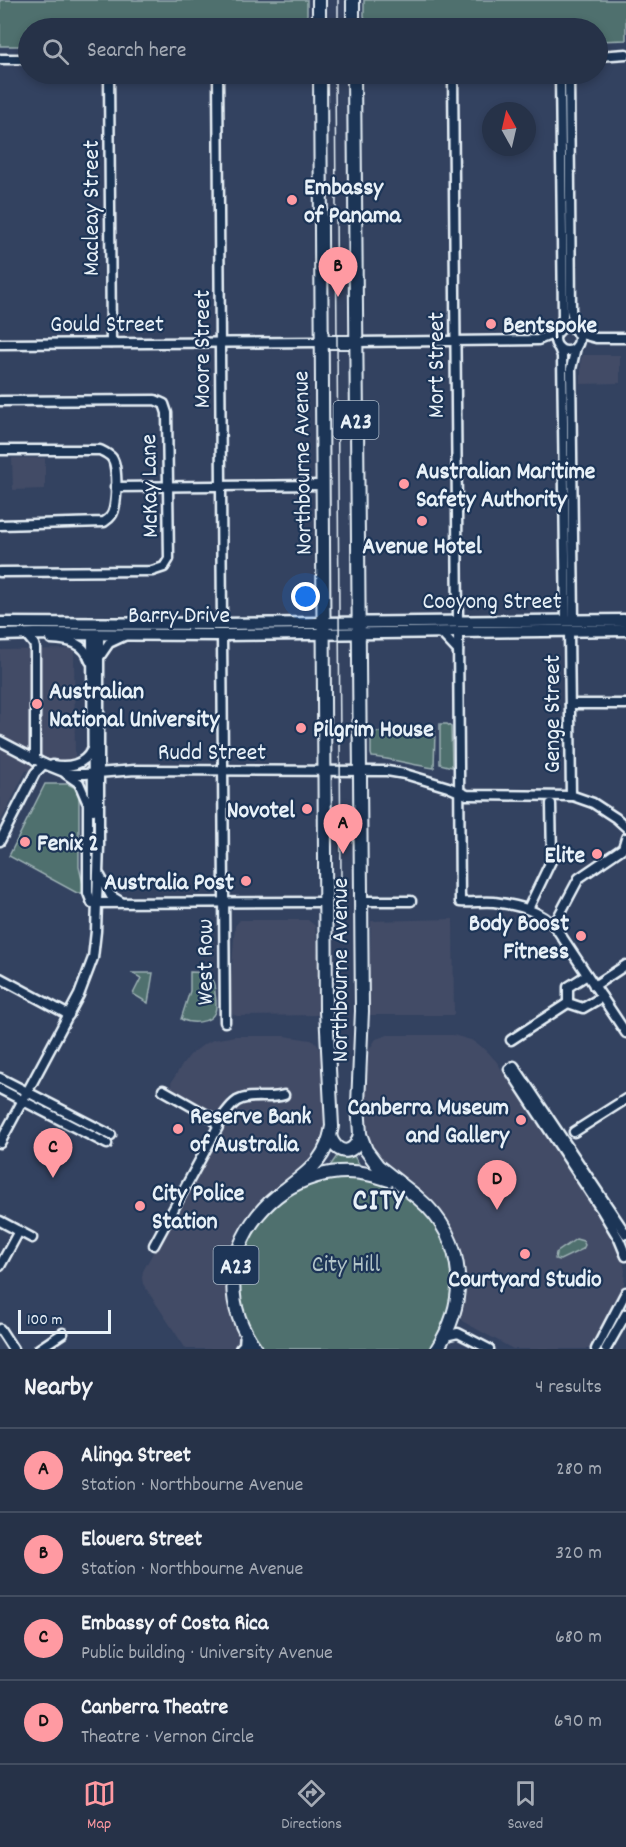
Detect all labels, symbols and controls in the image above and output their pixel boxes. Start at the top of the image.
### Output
search box [18,18,608,84]
icon: search [39,35,72,68]
text: Search here [87,36,186,67]
north arrow [482,102,536,156]
street label: Macleay Street [76,140,110,276]
place label: Embassy of Panama [304,172,402,234]
marker: Embassy of Panama [285,193,299,207]
pin: B [318,248,358,297]
street label: Moore Street [187,290,221,408]
street label: Gould Street [50,309,164,343]
place label: Bentspoke [503,310,598,344]
street label: Mort Street [421,312,455,418]
marker: Bentspoke [484,317,498,331]
street label: Northbourne Avenue [285,370,323,555]
road number: A23 [334,401,378,439]
street label: McKay Lane [133,434,169,538]
place label: Australian Maritime Safety Authority [416,456,596,518]
marker: Australian Maritime Safety Authority [397,477,411,491]
marker: Avenue Hotel [415,514,429,528]
place label: Avenue Hotel [362,531,482,565]
your location [291,582,320,611]
street label: Cooyong Street [422,586,562,620]
street label: Barry Drive [128,600,230,634]
street label: Genge Street [537,655,571,773]
place label: Australian National University [49,676,220,738]
marker: Australian National University [30,697,44,711]
place label: Pilgrim House [313,714,434,748]
marker: Pilgrim House [294,721,308,735]
street label: Rudd Street [158,737,266,771]
place label: Novotel [227,795,295,829]
marker: Novotel [300,802,314,816]
pin: A [324,804,362,854]
place label: Fenix 2 [37,828,99,862]
marker: Fenix 2 [18,835,32,849]
place label: Elite [545,840,585,874]
marker: Elite [590,847,604,861]
place label: Australia Post [104,867,234,901]
marker: Australia Post [239,874,253,888]
street label: Northbourne Avenue [325,878,359,1062]
place label: Body Boost Fitness [469,908,569,970]
street label: West Row [190,919,224,1005]
marker: Body Boost Fitness [574,929,588,943]
place label: Canberra Museum and Gallery [347,1092,510,1154]
place label: Reserve Bank of Australia [190,1101,312,1163]
marker: Canberra Museum and Gallery [514,1113,528,1127]
marker: Reserve Bank of Australia [171,1122,185,1136]
pin: C [34,1128,72,1178]
pin: D [478,1160,516,1210]
place label: City Police Station [152,1178,245,1240]
district label: CITY [352,1182,406,1225]
marker: City Police Station [133,1199,147,1213]
road number: A23 [214,1246,258,1284]
marker: Courtyard Studio [518,1247,532,1261]
park label: City Hill [312,1249,380,1283]
place label: Courtyard Studio [448,1264,602,1298]
scale bar [18,1307,111,1334]
text: 100 m [27,1309,63,1332]
text: Nearby [24,1370,92,1407]
text: 4 results [535,1374,602,1402]
text: Alinga Street [81,1441,191,1472]
text: A [38,1456,49,1484]
text: 280 m [556,1456,602,1484]
text: Station · Northbourne Avenue [81,1472,303,1500]
text: Elouera Street [81,1525,202,1556]
text: B [39,1540,48,1568]
text: 320 m [555,1540,602,1568]
text: Station · Northbourne Avenue [81,1556,303,1584]
text: Embassy of Costa Rica [81,1609,268,1640]
text: C [39,1624,48,1652]
text: 680 m [555,1624,602,1652]
text: Public building · University Avenue [81,1640,333,1668]
text: Canberra Theatre [81,1693,228,1724]
text: D [38,1708,49,1736]
text: 690 m [554,1708,602,1736]
text: Theatre · Vernon Circle [81,1724,254,1752]
tab: Map [83,1777,116,1836]
tab: Directions [281,1777,342,1836]
tab: Saved [507,1777,543,1836]

